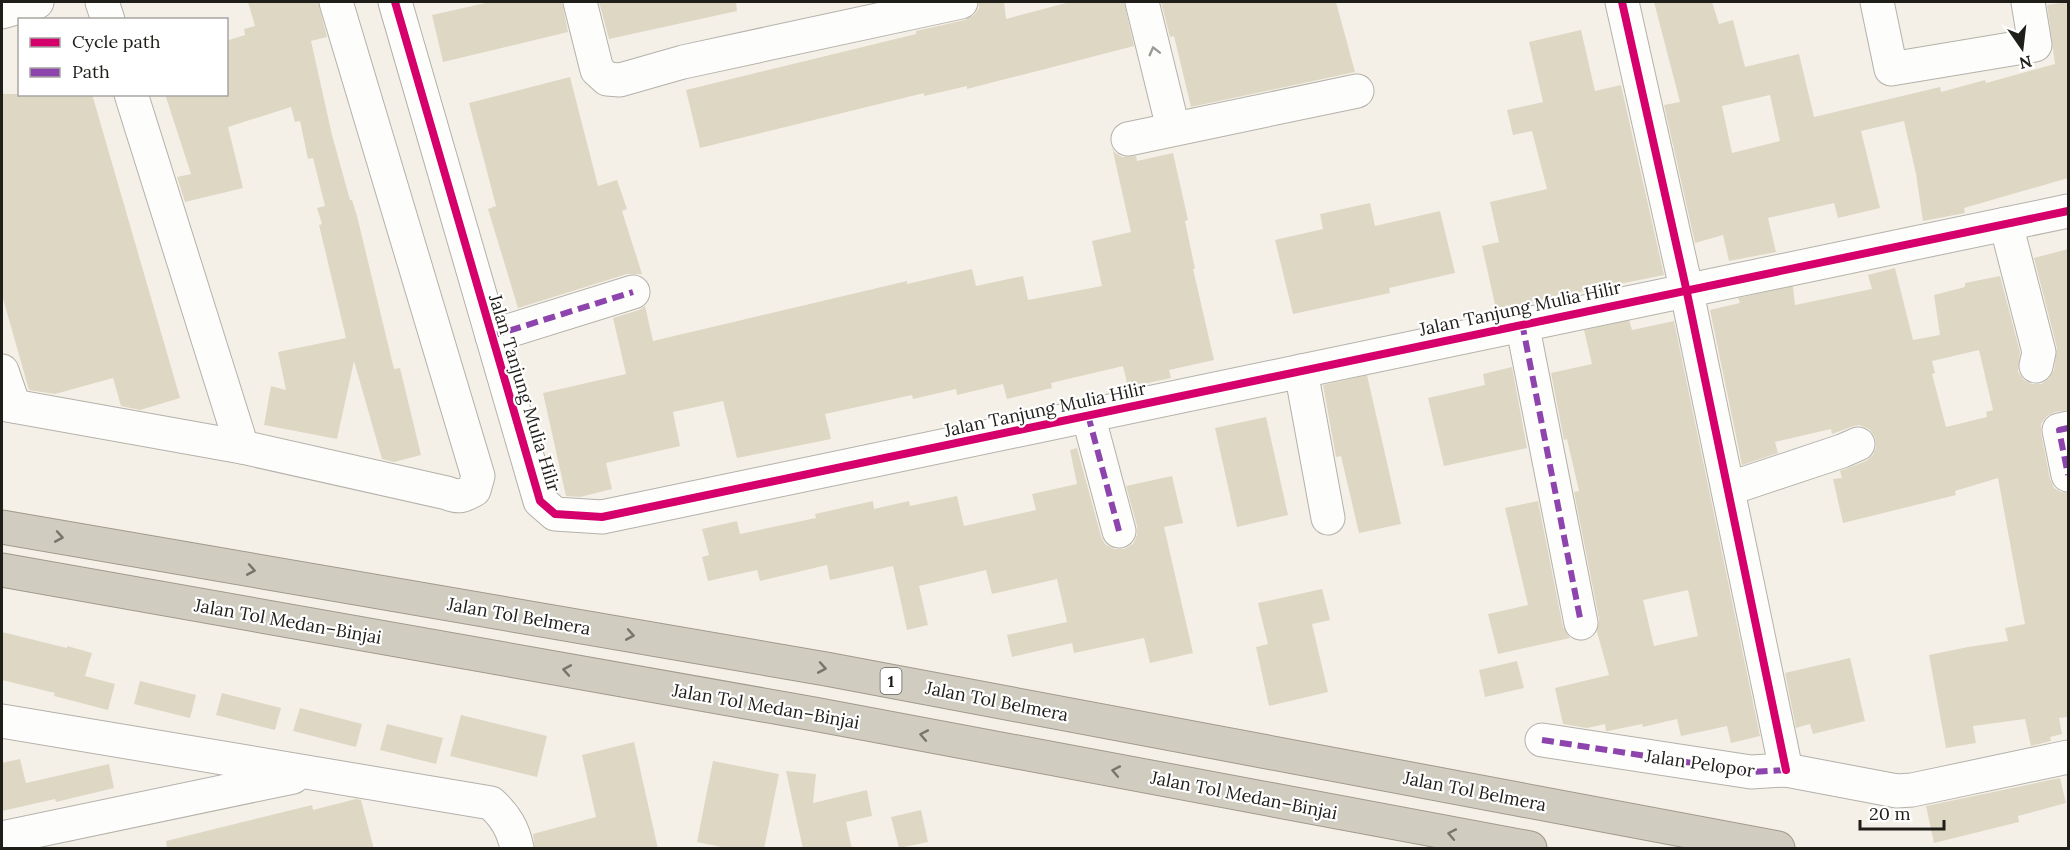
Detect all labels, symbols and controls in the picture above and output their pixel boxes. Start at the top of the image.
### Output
legend [18,18,228,96]
north arrow [1992,18,2052,78]
text: Cycle path [72,30,161,53]
one-way arrow [1148,46,1161,56]
text: N [2017,51,2034,74]
text: Path [72,60,110,83]
street label: Jalan Tanjung Mulia Hilir [1416,275,1623,341]
street label: Jalan Tanjung Mulia Hilir [484,290,566,495]
street label: Jalan Tanjung Mulia Hilir [941,376,1148,442]
one-way arrow [54,530,64,543]
one-way arrow [247,564,256,576]
street label: Jalan Tol Belmera [445,592,592,640]
street label: Jalan Tol Medan–Binjai [192,593,383,649]
one-way arrow [625,629,634,641]
one-way arrow [817,662,826,674]
one-way arrow [562,665,572,677]
road number: 1 [880,668,902,694]
street label: Jalan Tol Belmera [923,676,1070,726]
street label: Jalan Tol Medan–Binjai [670,678,861,734]
one-way arrow [920,729,930,742]
street label: Jalan Pelopor [1643,744,1757,782]
one-way arrow [1111,765,1121,778]
street label: Jalan Tol Medan–Binjai [1148,765,1339,824]
street label: Jalan Tol Belmera [1401,766,1548,816]
scale bar [1860,793,1944,831]
text: 20 m [1869,802,1911,825]
one-way arrow [1447,828,1457,841]

